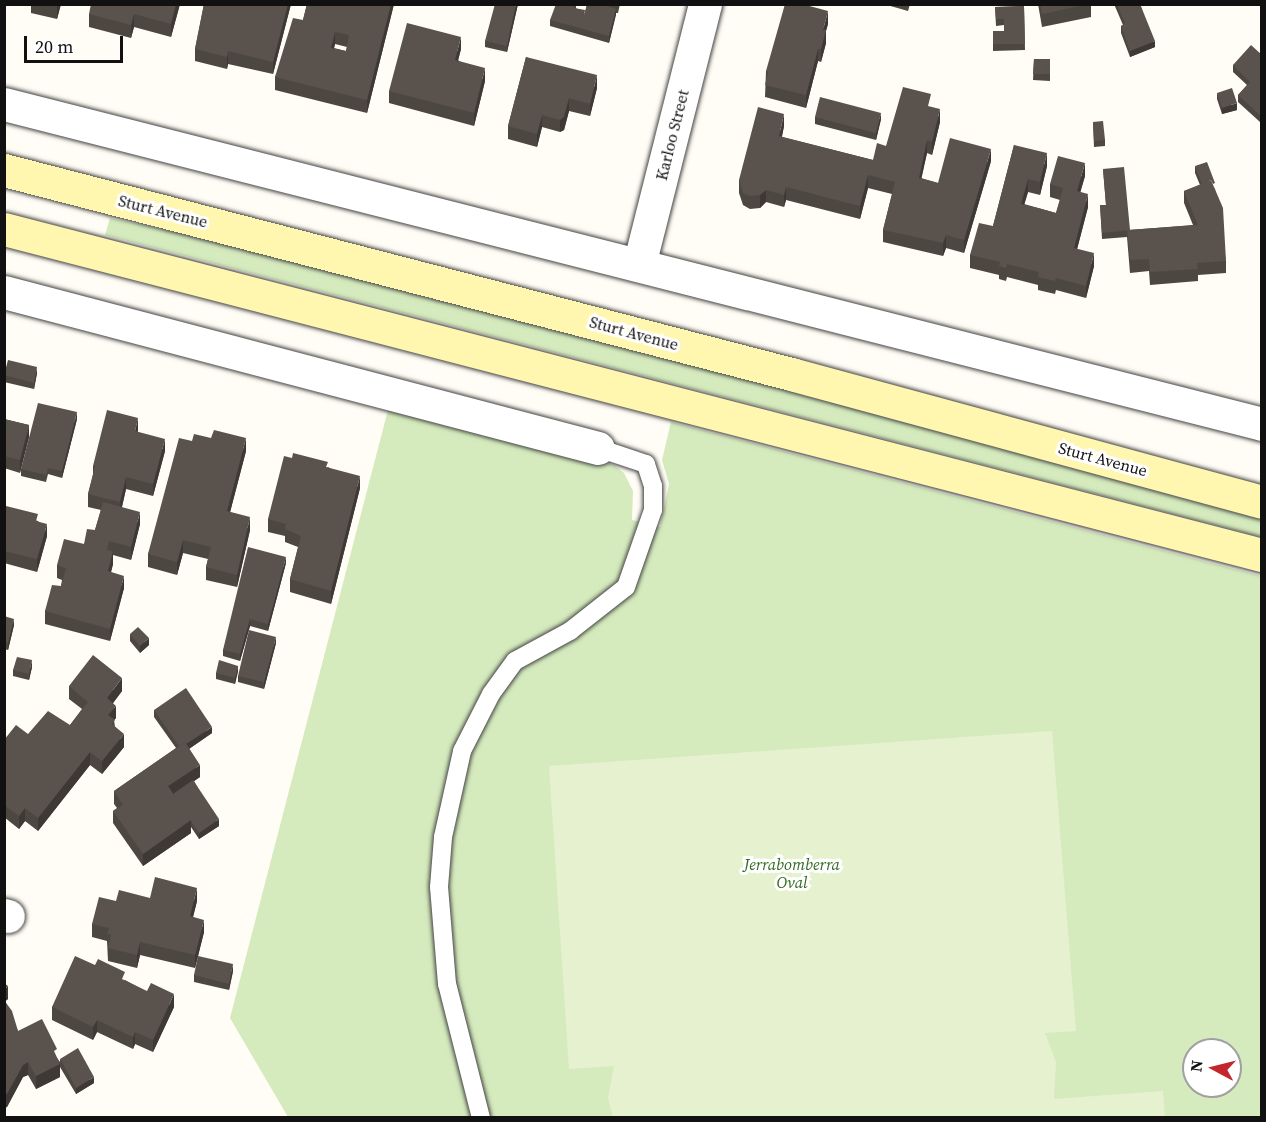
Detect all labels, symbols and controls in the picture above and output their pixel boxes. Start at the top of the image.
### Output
scale bar [27,24,126,62]
text: 20 m [35,34,73,59]
street label: Karloo Street [651,88,693,182]
street label: Sturt Avenue [116,191,210,231]
street label: Sturt Avenue [588,312,680,354]
street label: Sturt Avenue [1057,438,1149,480]
park label: Jerrabomberra Oval [744,854,840,892]
north arrow [1182,1038,1242,1098]
text: N [1184,1059,1208,1073]

